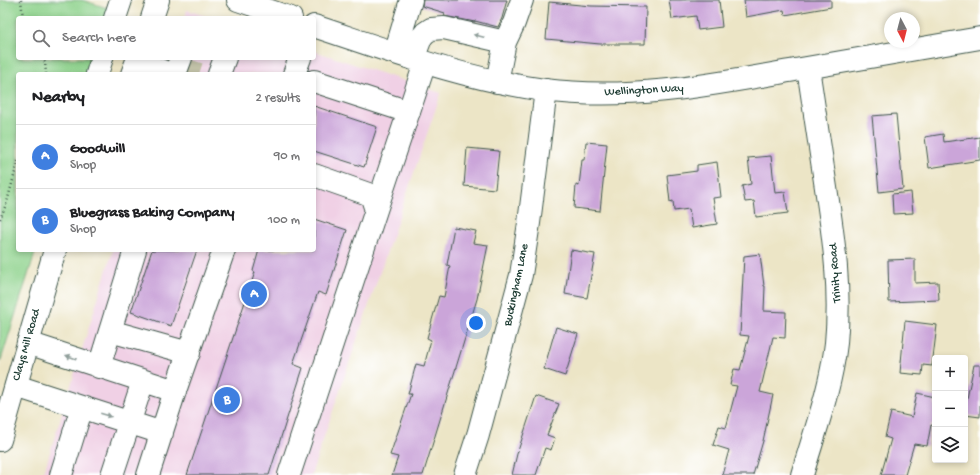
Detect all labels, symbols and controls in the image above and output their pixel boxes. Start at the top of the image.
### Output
north arrow [884,12,920,48]
search box [16,16,316,60]
icon: search [30,27,52,49]
text: Search here [62,29,136,47]
one-way arrow [472,33,484,39]
street label: Wellington Way [604,82,684,100]
text: Nearby [32,88,85,108]
text: 2 results [255,91,300,106]
text: Goodwill [70,140,125,158]
text: A [41,149,49,164]
text: 90 m [274,149,300,164]
text: Shop [70,158,96,173]
text: Bluegrass Baking Company [70,204,234,222]
text: B [42,213,48,228]
text: 100 m [268,213,300,228]
text: Shop [70,222,96,237]
street label: Buckingham Lane [501,242,533,328]
street label: Trinity Road [827,242,845,304]
pin: A [241,279,267,309]
street label: Clays Mill Road [10,306,44,383]
your location [466,313,486,333]
one-way arrow [65,354,77,360]
map controls [932,355,968,463]
button: + [932,355,968,391]
pin: B [214,385,240,415]
button: − [932,391,968,427]
one-way arrow [100,412,112,418]
button: layers [932,427,968,463]

